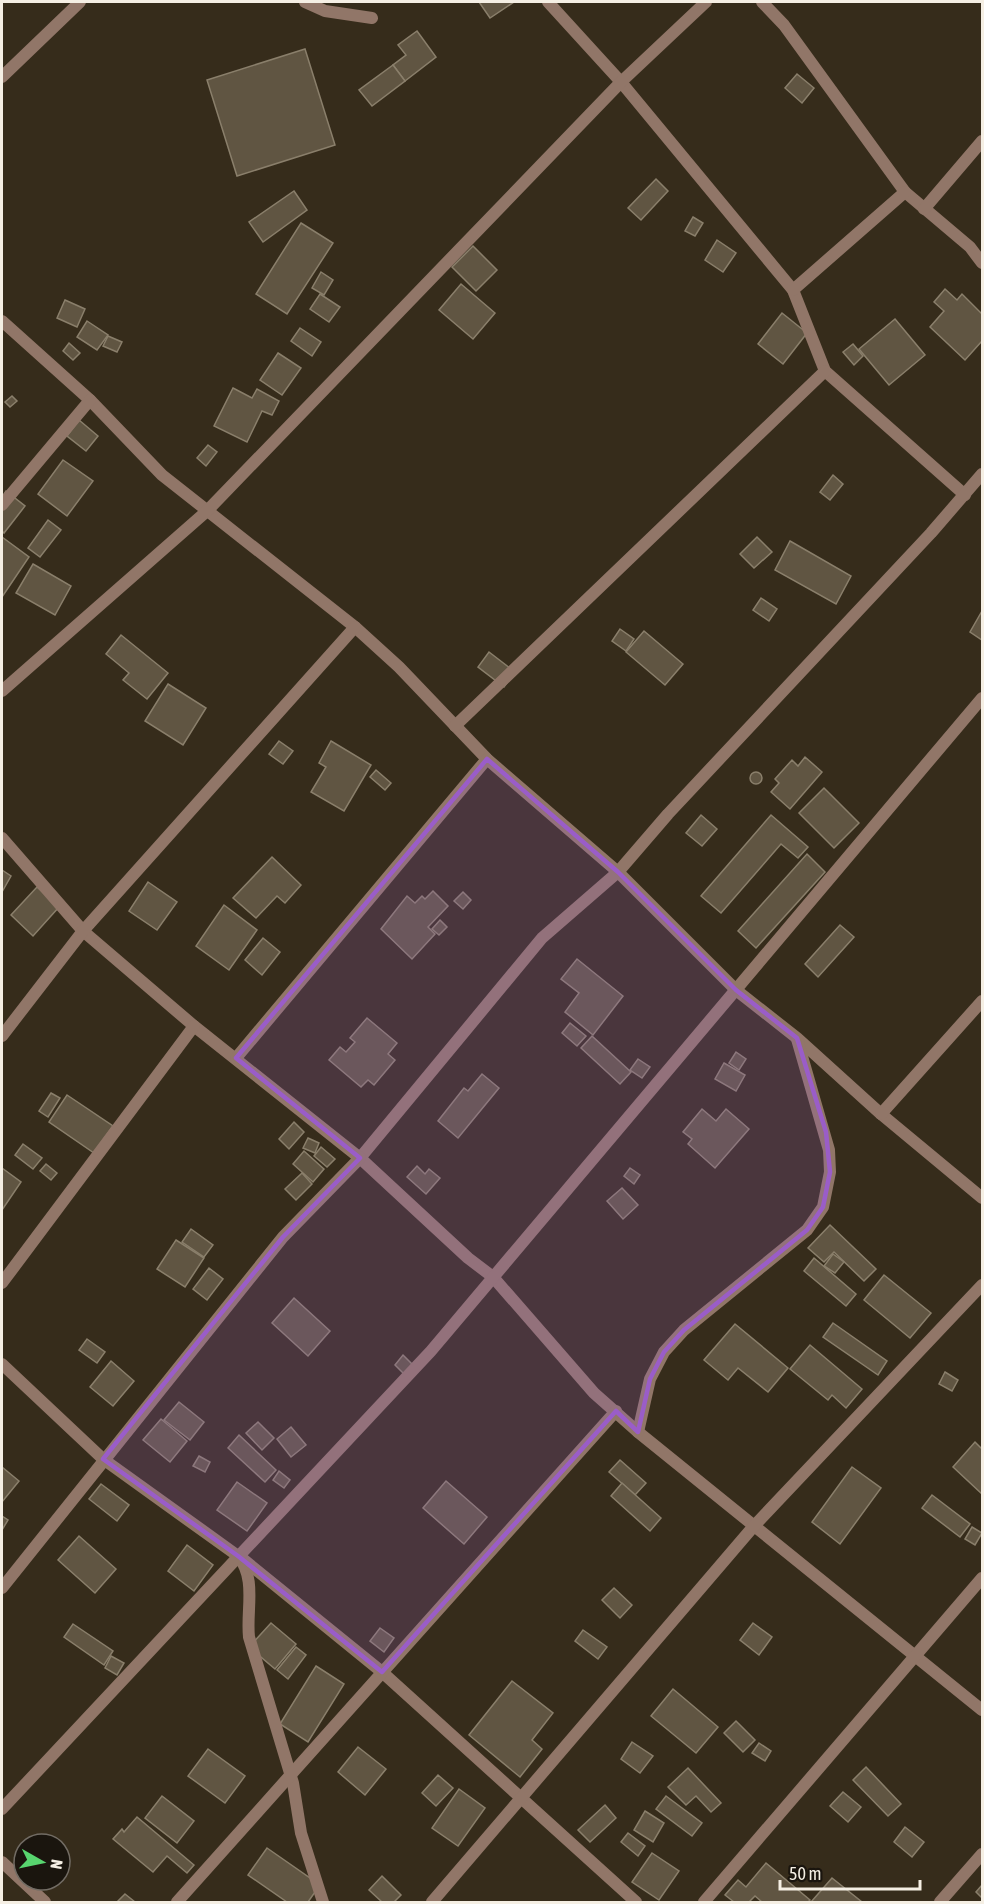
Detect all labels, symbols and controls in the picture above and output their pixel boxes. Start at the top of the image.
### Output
north arrow [12,1832,72,1892]
scale bar [780,1853,920,1891]
text: N [47,1858,66,1870]
text: 50 m [789,1863,821,1884]

